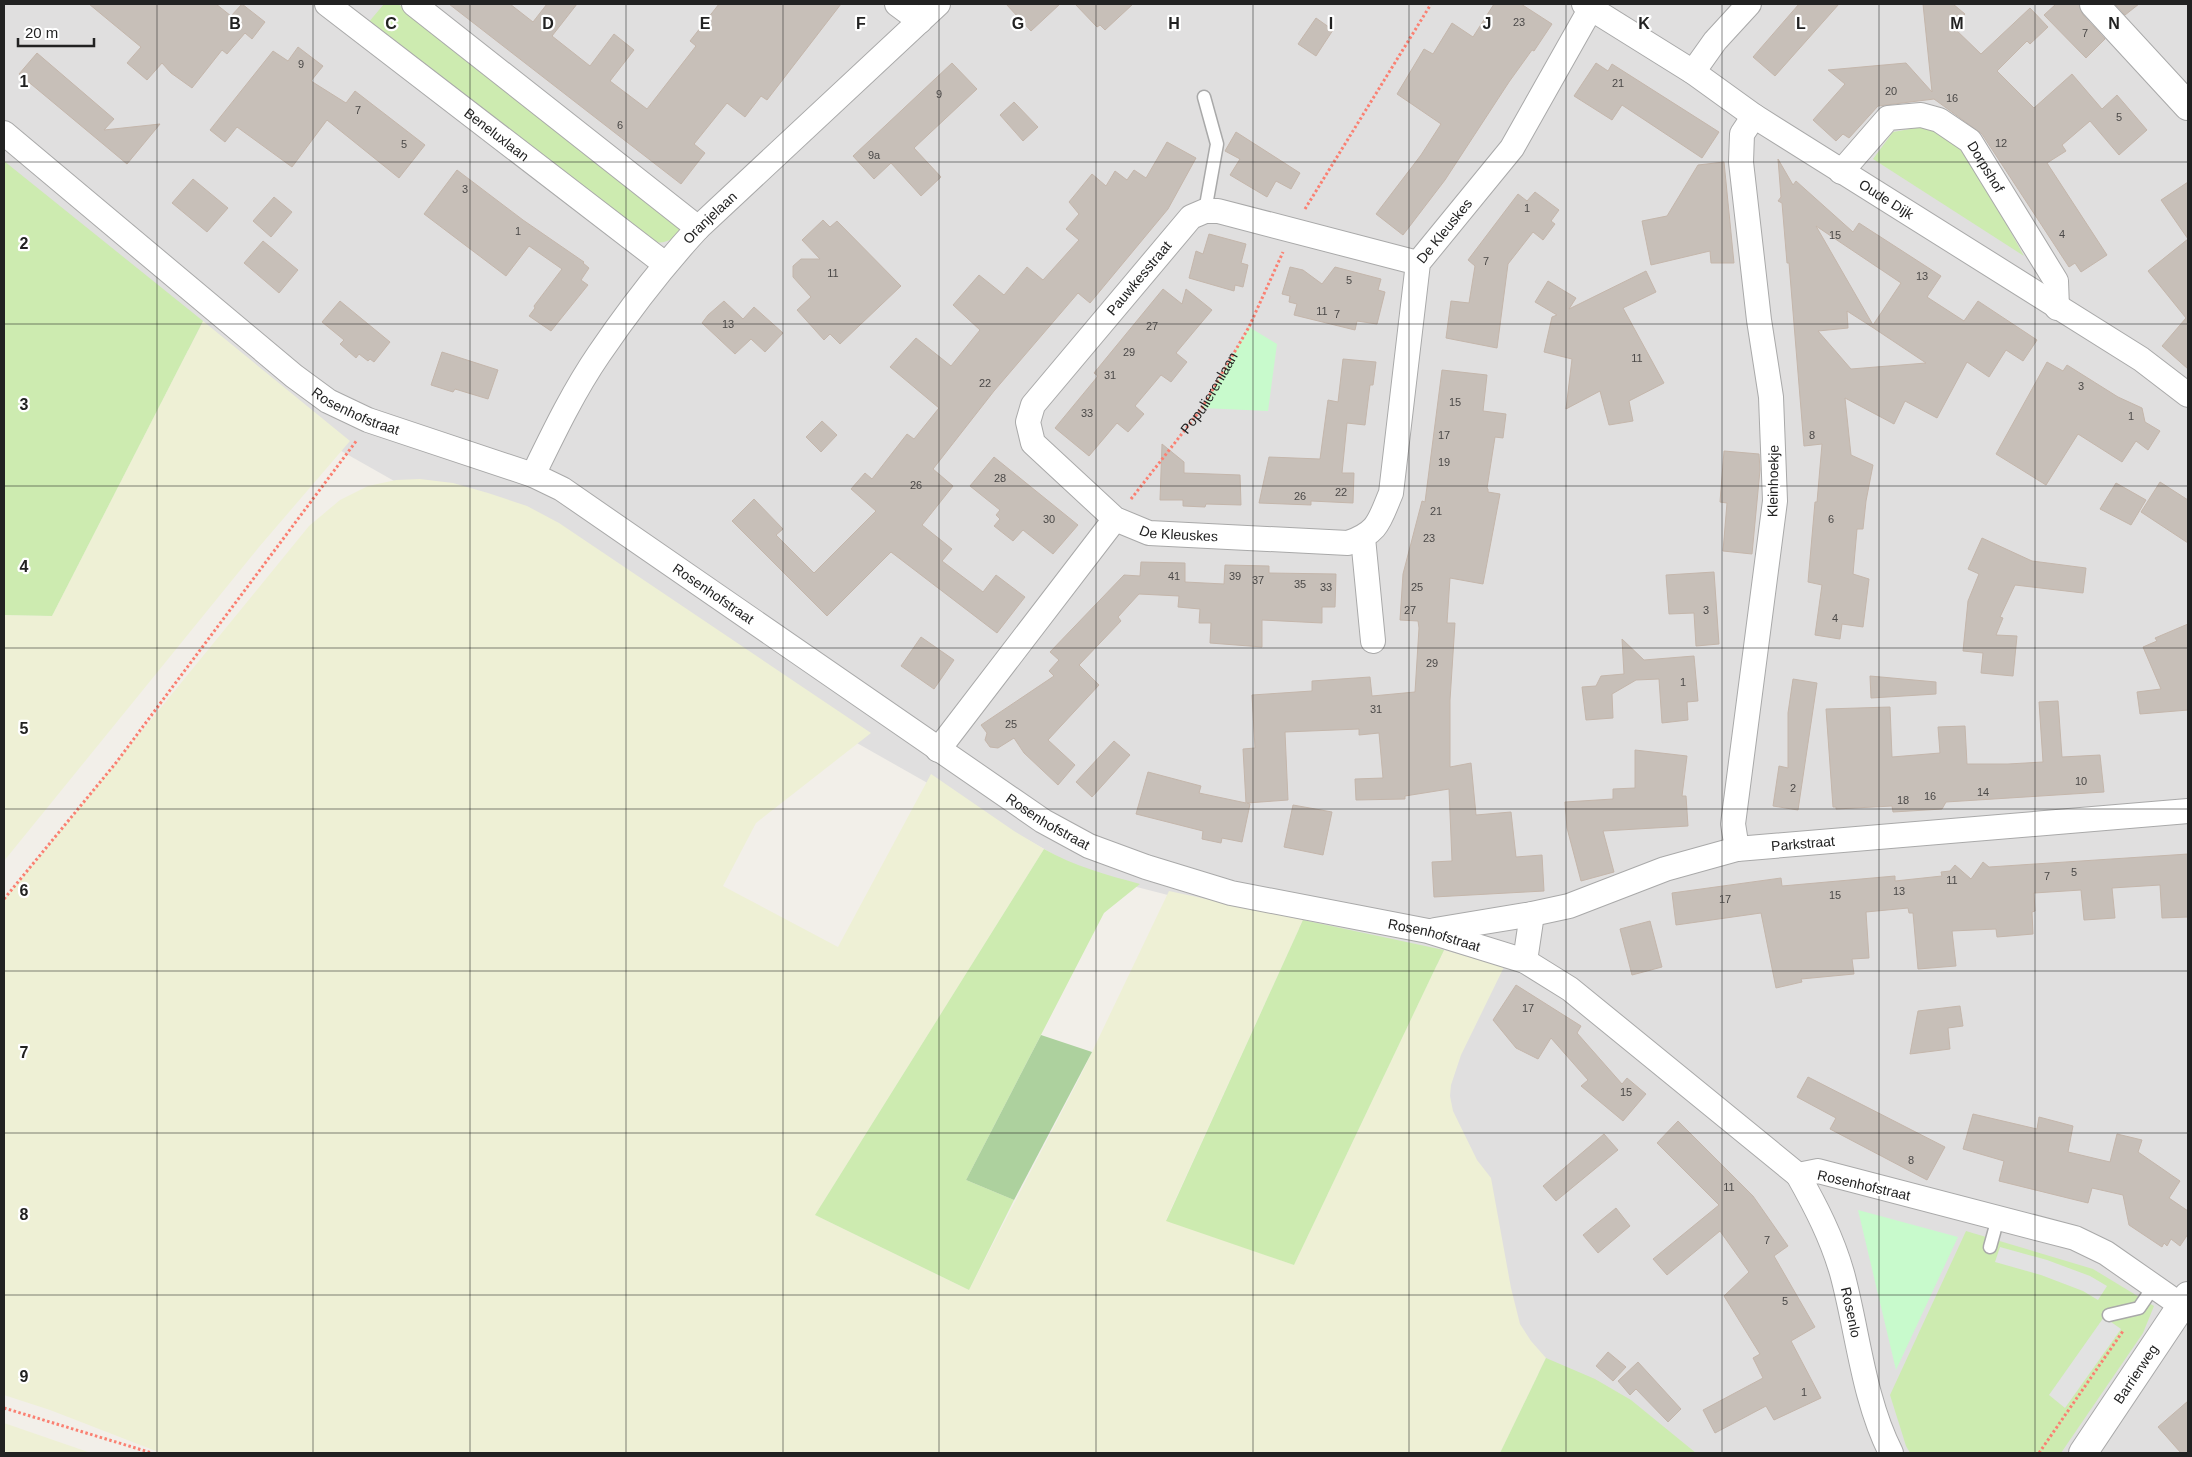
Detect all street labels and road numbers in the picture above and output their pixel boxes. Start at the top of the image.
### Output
street label: Beneluxlaan [461,105,532,164]
street label: Dorpshof [1964,138,2008,195]
street label: Oude Dijk [1856,176,1918,223]
street label: Oranjelaan [680,188,740,247]
street label: De Kleuskes [1413,195,1475,266]
street label: Pauwkesstraat [1103,238,1175,318]
street label: Populierenlaan [1177,349,1241,437]
street label: Rosenhofstraat [309,384,402,438]
street label: Kleinhoekje [1764,444,1782,517]
street label: De Kleuskes [1137,522,1218,544]
street label: Rosenhofstraat [670,560,757,627]
street label: Rosenhofstraat [1003,790,1093,853]
street label: Parkstraat [1771,833,1836,854]
street label: Rosenhofstraat [1387,915,1483,955]
street label: Rosenhofstraat [1816,1167,1912,1203]
street label: Rosenlo [1838,1285,1864,1339]
street label: Barrierweg [2110,1341,2161,1407]

